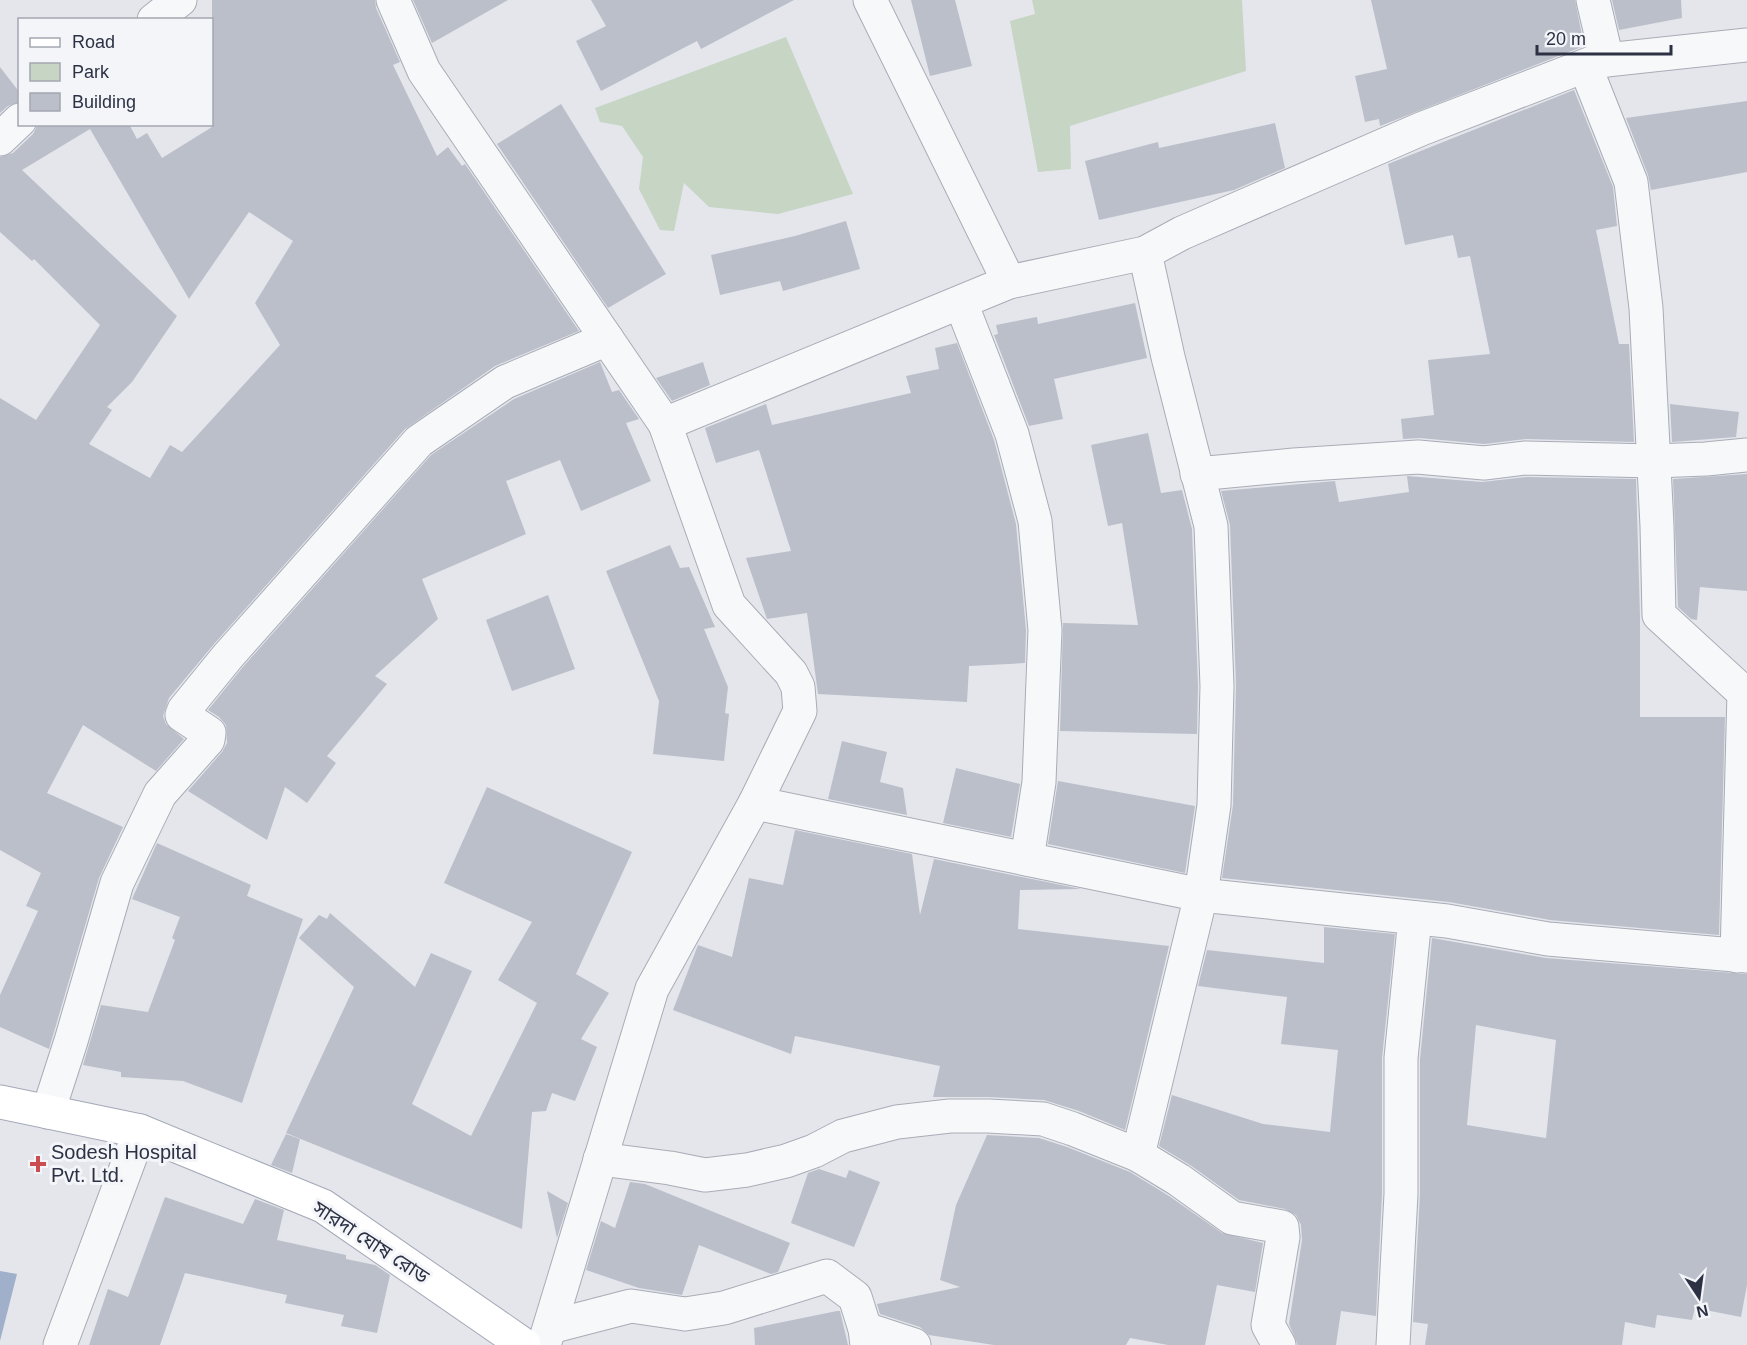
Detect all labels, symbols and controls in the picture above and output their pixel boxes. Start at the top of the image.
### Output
legend [18,18,213,126]
scale bar [1537,18,1670,56]
text: 20 m [1546,29,1586,49]
text: Road [72,32,115,52]
text: Park [72,62,110,82]
text: Building [72,92,136,112]
place label: Sodesh Hospital Pvt. Ltd. [51,1141,197,1186]
marker: Sodesh Hospital Pvt. Ltd. [29,1155,47,1173]
street label: সারদা ঘোষ রোড [308,1196,434,1288]
north arrow [1669,1267,1729,1327]
text: N [1695,1302,1710,1321]

